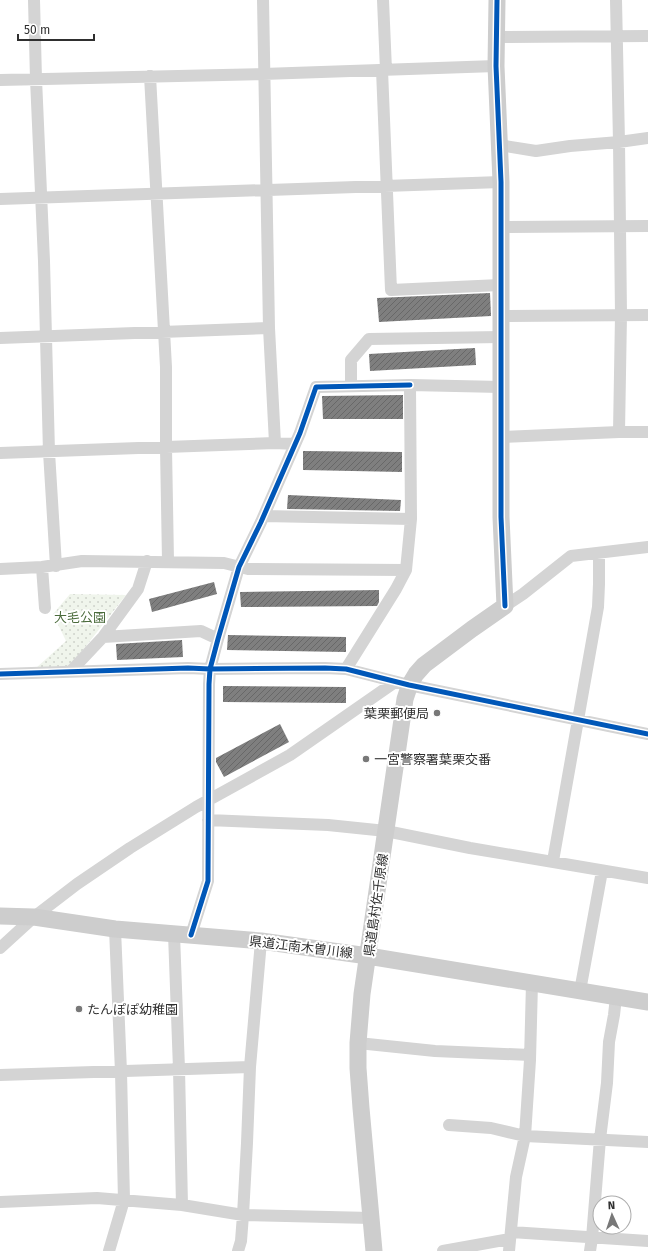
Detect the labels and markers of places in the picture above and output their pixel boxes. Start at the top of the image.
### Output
place label: 葉栗郵便局 [364,706,429,721]
marker: 葉栗郵便局 [432,708,442,718]
place label: 一宮警察署葉栗交番 [374,752,491,767]
marker: 一宮警察署葉栗交番 [361,754,371,764]
place label: たんぽぽ幼稚園 [87,1002,178,1017]
marker: たんぽぽ幼稚園 [74,1004,84,1014]

